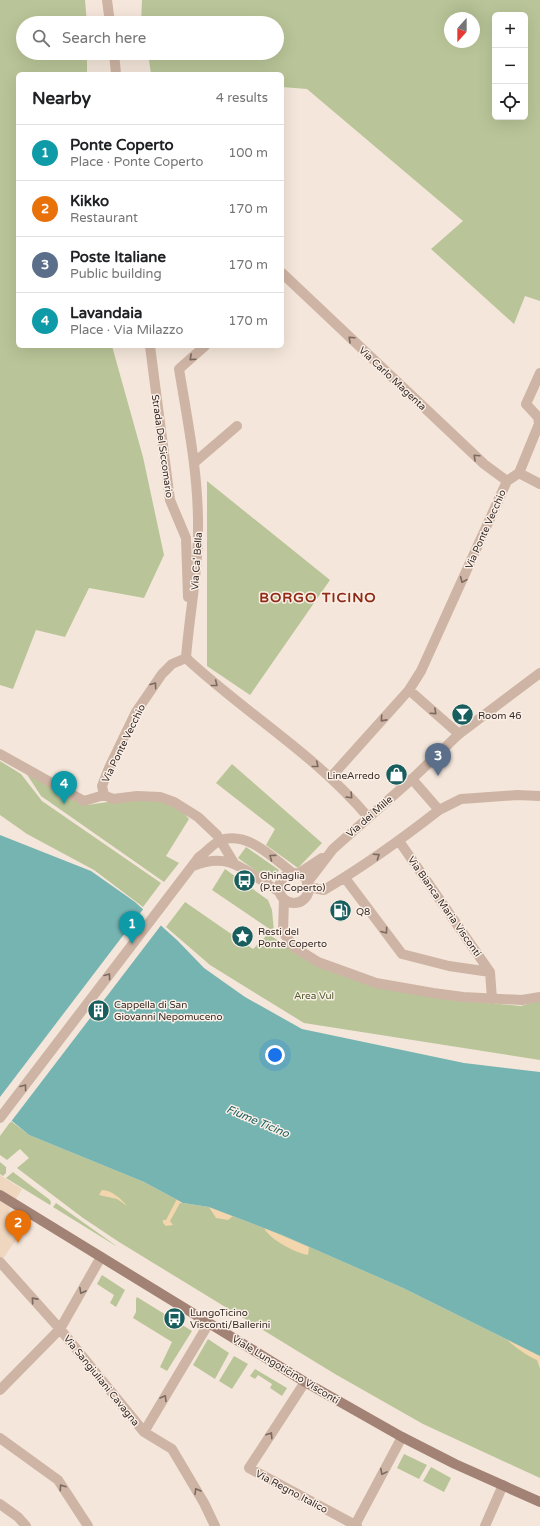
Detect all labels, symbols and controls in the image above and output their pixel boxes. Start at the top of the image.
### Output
north arrow [444,12,480,48]
map controls [492,12,528,120]
button: + [492,12,528,48]
search box [16,16,284,60]
icon: search [30,27,52,49]
text: Search here [62,29,146,47]
button: − [492,48,528,84]
button: locate [492,84,528,120]
text: Nearby [32,88,91,109]
text: 4 results [216,90,268,106]
text: Ponte Coperto [70,136,174,154]
text: 1 [41,145,49,161]
text: 100 m [228,145,268,161]
text: Place · Ponte Coperto [70,154,203,170]
text: Kikko [70,192,109,210]
text: 2 [41,201,49,217]
text: 170 m [228,201,268,217]
text: Restaurant [70,210,138,226]
text: Poste Italiane [70,248,166,266]
text: 3 [41,257,49,273]
text: 170 m [228,257,268,273]
text: Public building [70,266,162,282]
text: Lavandaia [70,304,142,322]
text: 4 [41,313,49,329]
text: 170 m [228,313,268,329]
text: Place · Via Milazzo [70,322,183,338]
one-way arrow [348,336,356,343]
street label: Via Carlo Magenta [356,344,429,413]
one-way arrow [190,353,197,360]
street label: Strada Del Siccomario [149,394,175,499]
one-way arrow [473,454,481,462]
street label: Via Ponte Vecchio [463,488,509,571]
street label: Via Ca' Bella [189,532,205,590]
one-way arrow [460,575,468,583]
district label: BORGO TICINO [259,589,377,606]
one-way arrow [211,679,218,687]
one-way arrow [149,682,157,689]
street label: Via Ponte Vecchio [100,702,148,785]
bar icon: Room 46 [449,702,475,728]
one-way arrow [429,707,437,715]
place label: Room 46 [478,710,522,722]
one-way arrow [380,714,388,722]
pin: 3 [425,743,451,776]
one-way arrow [312,760,319,767]
shop icon: LineArredo [383,762,409,788]
place label: LineArredo [327,770,380,782]
pin: 4 [51,771,77,804]
one-way arrow [345,791,353,799]
street label: Via dei Mille [344,793,395,840]
one-way arrow [373,853,380,861]
street label: Via Bianca Maria Visconti [405,854,483,959]
one-way arrow [269,855,276,862]
bus stop icon: Ghinaglia (P.te Coperto) [231,868,257,894]
place label: Ghinaglia (P.te Coperto) [260,870,325,894]
fuel station icon: Q8 [327,898,353,924]
place label: Q8 [356,906,370,918]
pin: 1 [119,911,145,944]
place icon: Resti del Ponte Coperto [229,924,255,950]
place label: Resti del Ponte Coperto [258,926,327,950]
one-way arrow [380,927,387,934]
one-way arrow [103,974,110,981]
park label: Area Vul [294,990,334,1002]
building icon: Cappella di San Giovanni Nepomuceno [85,997,111,1023]
place label: Cappella di San Giovanni Nepomuceno [114,999,223,1023]
your location [265,1045,285,1065]
one-way arrow [19,1085,26,1092]
water label: Fiume Ticino [225,1102,292,1141]
pin: 2 [5,1210,31,1243]
one-way arrow [79,1287,86,1294]
one-way arrow [31,1297,39,1305]
bus stop icon: LungoTicino Visconti/Ballerini [162,1305,188,1331]
place label: LungoTicino Visconti/Ballerini [190,1307,270,1331]
street label: Via Sangiuliani Cavagna [61,1333,142,1428]
street label: Viale Lungoticino Visconti [230,1333,341,1407]
one-way arrow [159,1395,166,1402]
one-way arrow [265,1432,273,1439]
street label: Via Regno Italico [253,1468,330,1516]
one-way arrow [381,1468,388,1475]
one-way arrow [59,1484,67,1491]
one-way arrow [195,1488,202,1495]

